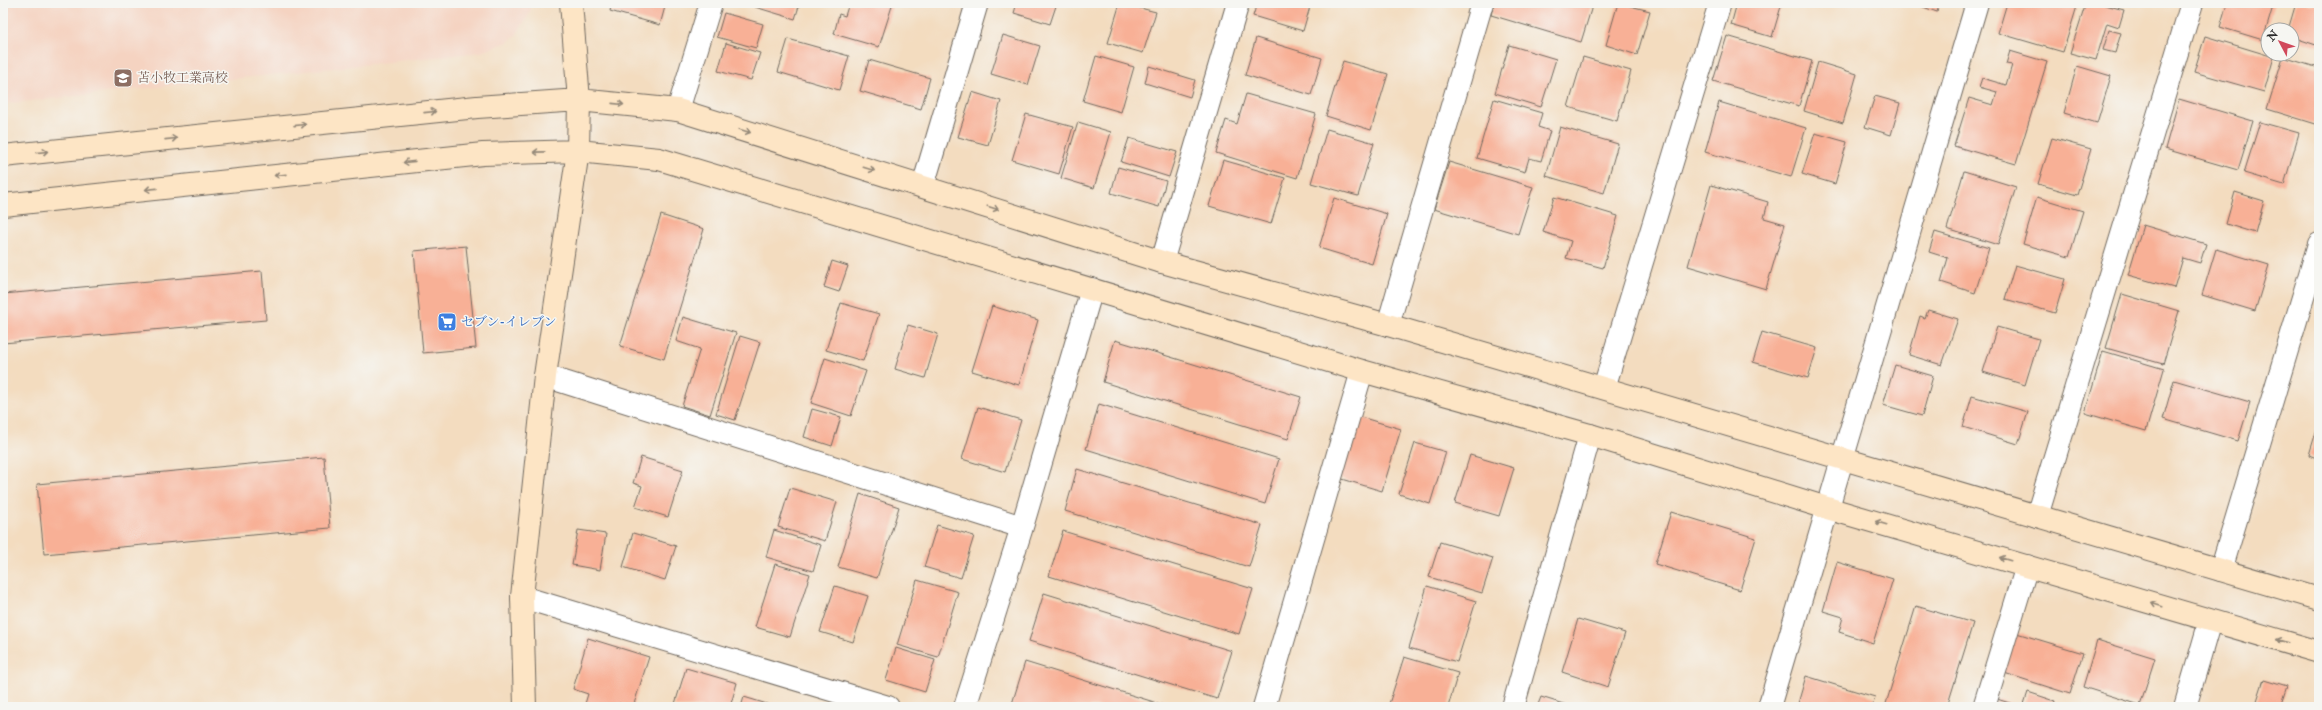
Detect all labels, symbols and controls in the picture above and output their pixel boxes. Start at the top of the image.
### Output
north arrow [2260,22,2300,62]
text: N [2264,27,2282,45]
school or university icon: 苫小牧工業高校 [112,67,134,89]
place label: 苫小牧工業高校 [137,70,228,86]
one-way arrow [611,100,624,108]
one-way arrow [423,108,436,116]
one-way arrow [293,122,306,129]
one-way arrow [738,128,751,135]
one-way arrow [164,135,177,142]
one-way arrow [35,148,48,156]
one-way arrow [533,148,546,156]
one-way arrow [403,158,416,165]
one-way arrow [862,166,875,173]
one-way arrow [274,172,287,179]
one-way arrow [145,186,158,193]
one-way arrow [986,205,999,212]
supermarket icon: セブン-イレブン [436,311,458,333]
place label: セブン-イレブン [461,314,556,330]
one-way arrow [1874,519,1887,526]
one-way arrow [1999,555,2012,563]
one-way arrow [2151,601,2164,608]
one-way arrow [2275,637,2288,644]

